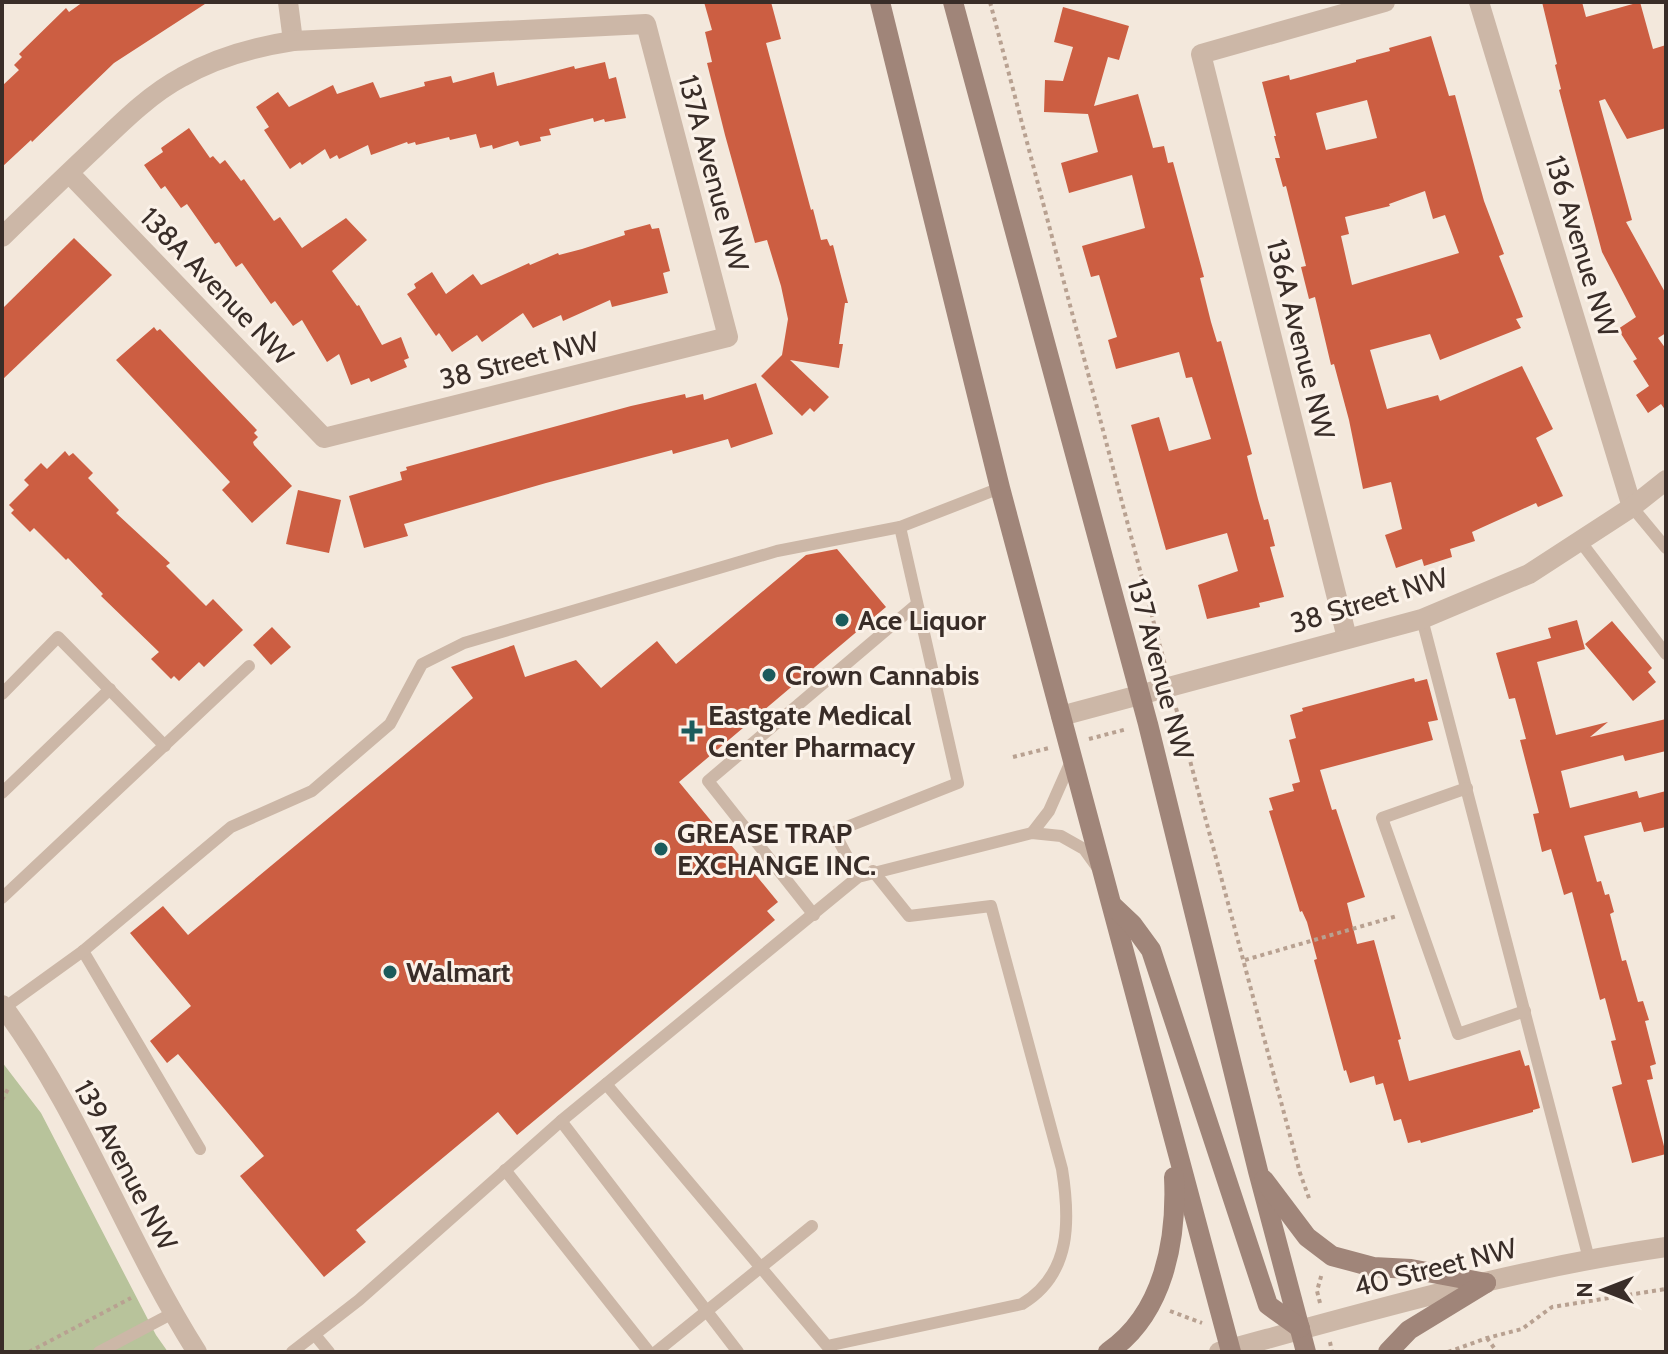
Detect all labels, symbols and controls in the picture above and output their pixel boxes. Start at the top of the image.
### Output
street label: 137A Avenue NW [671,71,757,275]
street label: 136 Avenue NW [1538,151,1626,341]
street label: 138A Avenue NW [133,200,301,372]
street label: 136A Avenue NW [1260,235,1342,443]
street label: 38 Street NW [436,324,603,396]
street label: 38 Street NW [1286,560,1452,640]
street label: 137 Avenue NW [1121,575,1202,764]
place label: Ace Liquor [858,603,987,637]
marker: Ace Liquor [833,611,851,629]
place label: Crown Cannabis [785,658,979,692]
marker: Crown Cannabis [760,666,778,684]
place label: Eastgate Medical Center Pharmacy [708,698,915,764]
marker: Eastgate Medical Center Pharmacy [683,722,701,740]
place label: GREASE TRAP EXCHANGE INC. [677,816,876,882]
marker: GREASE TRAP EXCHANGE INC. [652,840,670,858]
place label: Walmart [406,955,510,989]
marker: Walmart [381,963,399,981]
street label: 139 Avenue NW [67,1074,185,1256]
street label: 40 Street NW [1350,1230,1520,1304]
north arrow [1564,1250,1644,1330]
text: N [1571,1282,1598,1298]

